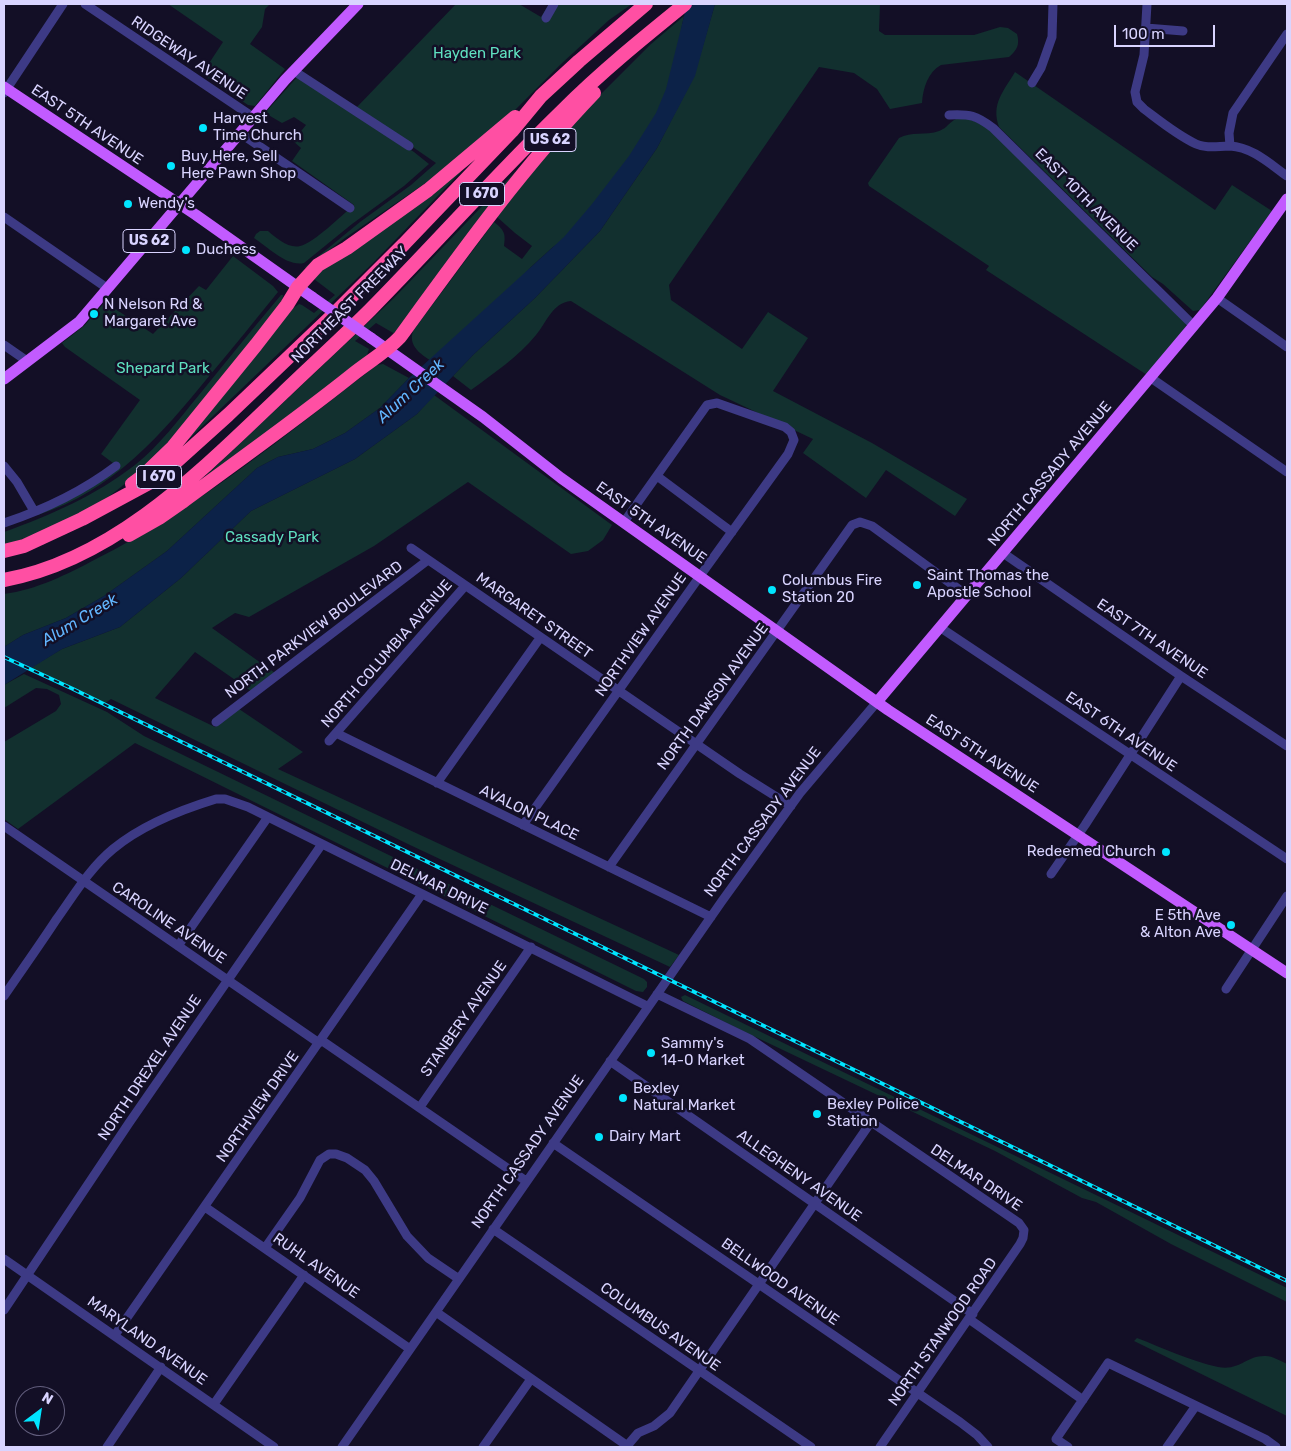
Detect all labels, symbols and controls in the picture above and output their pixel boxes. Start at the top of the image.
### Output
street label: RIDGEWAY AVENUE [128,13,250,103]
scale bar [1116,15,1217,47]
text: 100 m [1122,25,1164,43]
park label: Hayden Park [433,45,521,63]
street label: EAST 5TH AVENUE [28,81,146,169]
place label: Harvest Time Church [213,110,302,145]
marker: Harvest Time Church [197,122,209,134]
road number: US 62 [524,128,576,152]
street label: EAST 10TH AVENUE [1031,145,1141,255]
place label: Buy Here, Sell Here Pawn Shop [181,148,296,183]
marker: Buy Here, Sell Here Pawn Shop [165,160,177,172]
road number: I 670 [460,182,504,205]
place label: Wendy's [138,195,195,213]
marker: Wendy's [122,198,134,210]
road number: US 62 [123,230,175,252]
place label: Duchess [196,241,256,259]
street label: NORTHEAST FREEWAY [288,243,412,367]
marker: Duchess [180,244,192,256]
place label: N Nelson Rd & Margaret Ave [104,296,202,331]
marker: N Nelson Rd & Margaret Ave [88,308,100,320]
water label: Alum Creek [373,355,449,427]
park label: Shepard Park [116,360,210,378]
street label: NORTH CASSADY AVENUE [984,398,1116,550]
road number: I 670 [136,466,182,488]
street label: EAST 5TH AVENUE [592,478,710,568]
park label: Cassady Park [225,529,319,547]
street label: NORTH PARKVIEW BOULEVARD [222,557,406,703]
place label: Saint Thomas the Apostle School [927,567,1049,602]
street label: MARGARET STREET [472,569,596,663]
street label: NORTHVIEW AVENUE [592,570,690,700]
place label: Columbus Fire Station 20 [782,572,882,607]
street label: NORTH COLUMBIA AVENUE [318,576,456,732]
marker: Saint Thomas the Apostle School [911,579,923,591]
marker: Columbus Fire Station 20 [766,584,778,596]
water label: Alum Creek [39,590,121,650]
street label: EAST 7TH AVENUE [1093,595,1211,683]
street label: NORTH DAWSON AVENUE [654,620,772,774]
street label: EAST 6TH AVENUE [1062,688,1180,776]
street label: EAST 5TH AVENUE [922,711,1042,797]
street label: NORTH CASSADY AVENUE [701,743,825,901]
street label: AVALON PLACE [477,781,581,845]
place label: Redeemed Church [1027,843,1156,861]
marker: Redeemed Church [1160,846,1172,858]
street label: DELMAR DRIVE [387,856,491,918]
street label: CAROLINE AVENUE [108,878,230,968]
place label: E 5th Ave & Alton Ave [1140,907,1221,942]
marker: E 5th Ave & Alton Ave [1225,919,1237,931]
street label: STANBERY AVENUE [417,958,511,1080]
street label: NORTH DREXEL AVENUE [95,992,205,1144]
place label: Sammy's 14-0 Market [661,1035,745,1070]
marker: Sammy's 14-0 Market [645,1047,657,1059]
street label: NORTHVIEW DRIVE [213,1048,303,1166]
street label: NORTH CASSADY AVENUE [468,1072,588,1232]
place label: Bexley Natural Market [633,1080,735,1115]
marker: Bexley Natural Market [617,1092,629,1104]
place label: Bexley Police Station [827,1096,919,1131]
marker: Bexley Police Station [811,1108,823,1120]
street label: ALLEGHENY AVENUE [733,1126,865,1226]
place label: Dairy Mart [609,1128,681,1146]
marker: Dairy Mart [593,1131,605,1143]
street label: DELMAR DRIVE [927,1141,1025,1215]
street label: RUHL AVENUE [269,1230,363,1302]
street label: BELLWOOD AVENUE [718,1235,842,1329]
street label: NORTH STANWOOD ROAD [885,1254,1001,1410]
street label: COLUMBUS AVENUE [596,1279,724,1375]
street label: MARYLAND AVENUE [84,1293,210,1389]
north arrow [15,1386,65,1436]
text: N [39,1389,56,1408]

